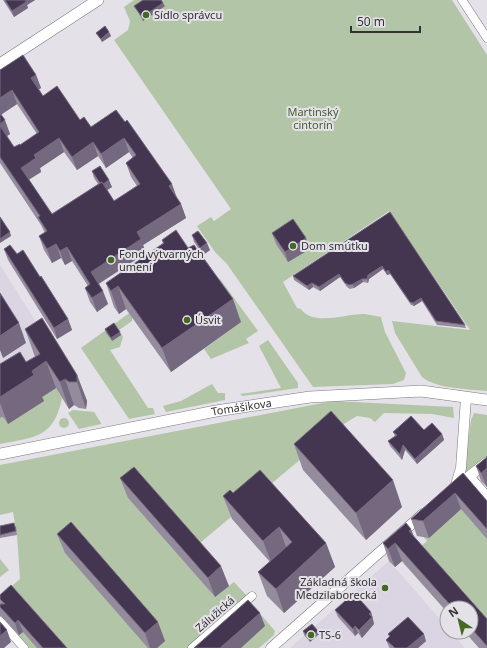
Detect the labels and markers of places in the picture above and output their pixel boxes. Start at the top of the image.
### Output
place label: Sídlo správcu [154,7,222,22]
marker: Sídlo správcu [141,10,151,20]
place label: Dom smútku [301,238,368,253]
marker: Dom smútku [288,241,298,251]
place label: Fond výtvarných umení [119,246,204,274]
marker: Fond výtvarných umení [106,255,116,265]
place label: Úsvit [195,312,221,327]
marker: Úsvit [182,315,192,325]
place label: Základná škola Medzilaborecká [296,574,377,602]
marker: Základná škola Medzilaborecká [380,583,390,593]
place label: TS-6 [319,627,341,642]
marker: TS-6 [306,630,316,640]

